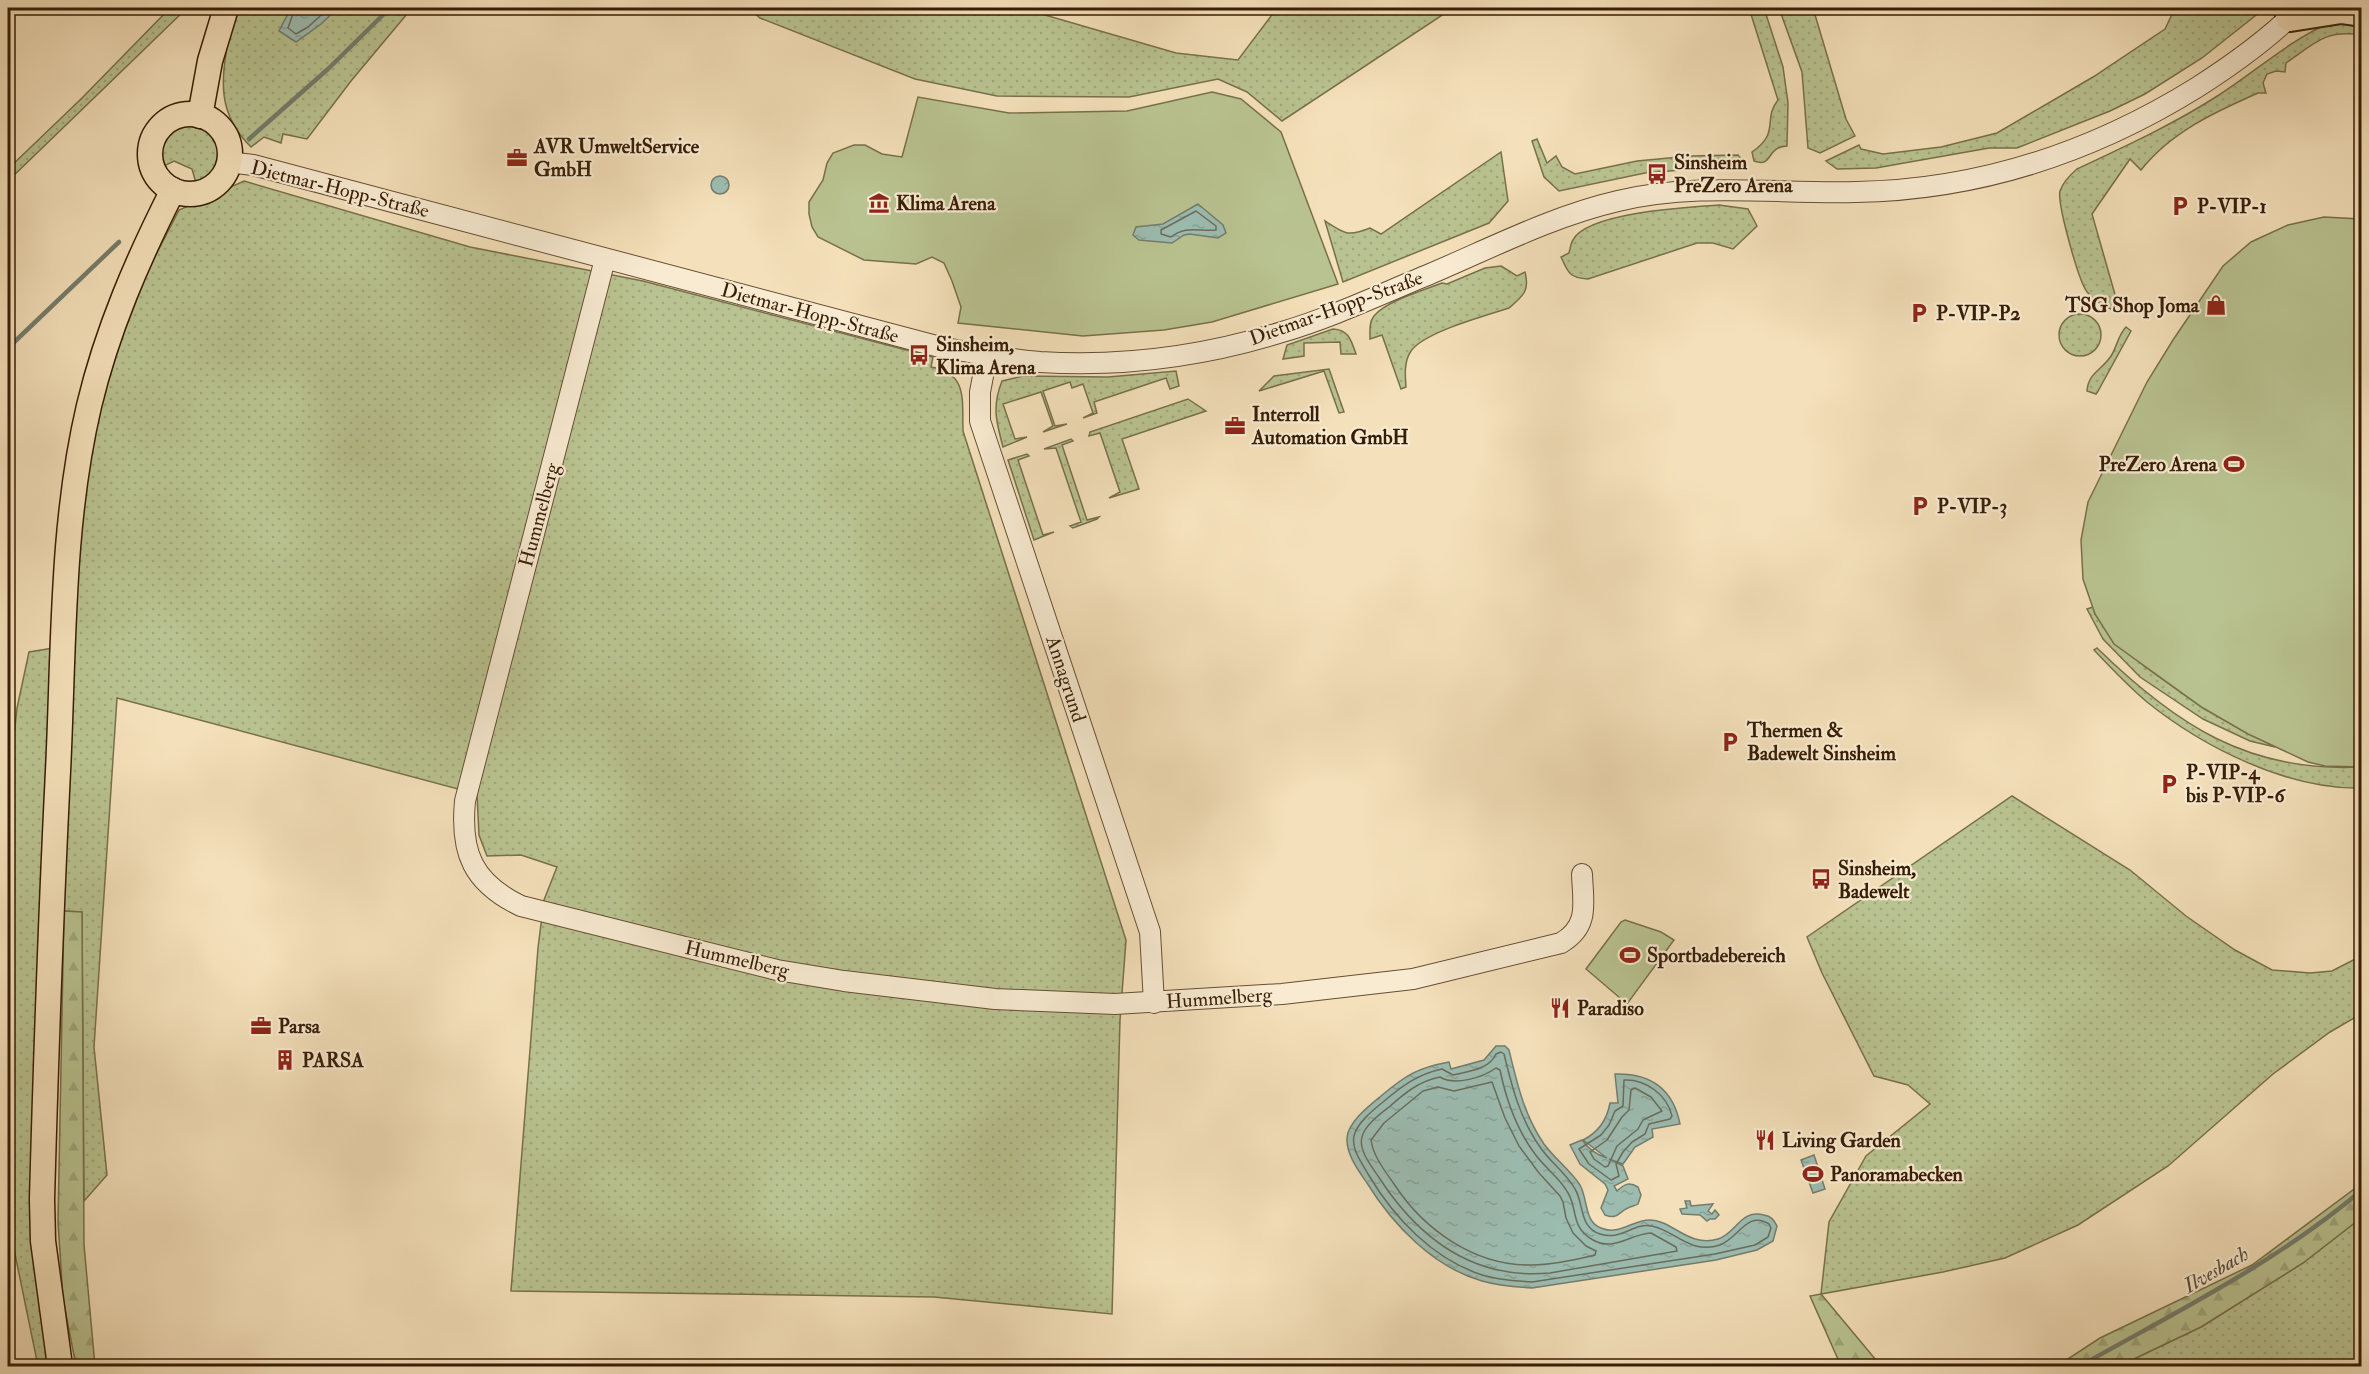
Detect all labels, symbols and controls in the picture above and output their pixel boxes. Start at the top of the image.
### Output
place label: AVR UmweltService GmbH [533,134,700,182]
office icon: AVR UmweltService GmbH [505,146,529,170]
place label: Sinsheim PreZero Arena [1674,150,1793,198]
street label: Dietmar-Hopp-Straße [248,155,432,224]
bus stop icon: Sinsheim PreZero Arena [1645,162,1669,186]
museum icon: Klima Arena [867,191,891,215]
place label: Klima Arena [896,191,996,216]
parking icon: P-VIP-1 [2168,194,2192,218]
place label: P-VIP-1 [2197,194,2267,219]
street label: Dietmar-Hopp-Straße [1246,265,1427,352]
street label: Dietmar-Hopp-Straße [718,277,902,350]
place label: TSG Shop Joma [2064,293,2200,319]
shop icon: TSG Shop Joma [2204,293,2228,317]
parking icon: P-VIP-P2 [1907,301,1931,325]
place label: P-VIP-P2 [1936,301,2020,326]
place label: Sinsheim, Klima Arena [936,332,1036,380]
bus stop icon: Sinsheim, Klima Arena [907,343,931,367]
place label: Interroll Automation GmbH [1251,402,1409,450]
office icon: Interroll Automation GmbH [1223,414,1247,438]
place label: PreZero Arena [2099,452,2218,477]
sports icon: PreZero Arena [2222,452,2246,476]
street label: Hummelberg [513,459,565,570]
parking icon: P-VIP-3 [1908,494,1932,518]
place label: P-VIP-3 [1937,494,2007,519]
street label: Annagrund [1040,632,1092,725]
place label: Thermen & Badewelt Sinsheim [1746,718,1896,766]
parking icon: Thermen & Badewelt Sinsheim [1718,730,1742,754]
place label: P-VIP-4 bis P-VIP-6 [2185,760,2287,808]
parking icon: P-VIP-4 bis P-VIP-6 [2157,772,2181,796]
place label: Sinsheim, Badewelt [1838,856,1916,904]
bus stop icon: Sinsheim, Badewelt [1809,867,1833,891]
street label: Hummelberg [682,935,793,983]
sports icon: Sportbadebereich [1618,943,1642,967]
place label: Sportbadebereich [1647,943,1786,969]
street label: Hummelberg [1165,982,1274,1014]
restaurant icon: Paradiso [1548,996,1572,1020]
place label: Paradiso [1577,996,1644,1021]
office icon: Parsa [249,1014,273,1038]
place label: Parsa [278,1014,321,1039]
building icon: PARSA [273,1048,297,1072]
place label: PARSA [302,1048,364,1073]
restaurant icon: Living Garden [1753,1128,1777,1152]
place label: Living Garden [1782,1128,1902,1154]
sports icon: Panoramabecken [1801,1162,1825,1186]
place label: Panoramabecken [1830,1162,1964,1187]
water label: Ilvesbach [2178,1240,2254,1300]

